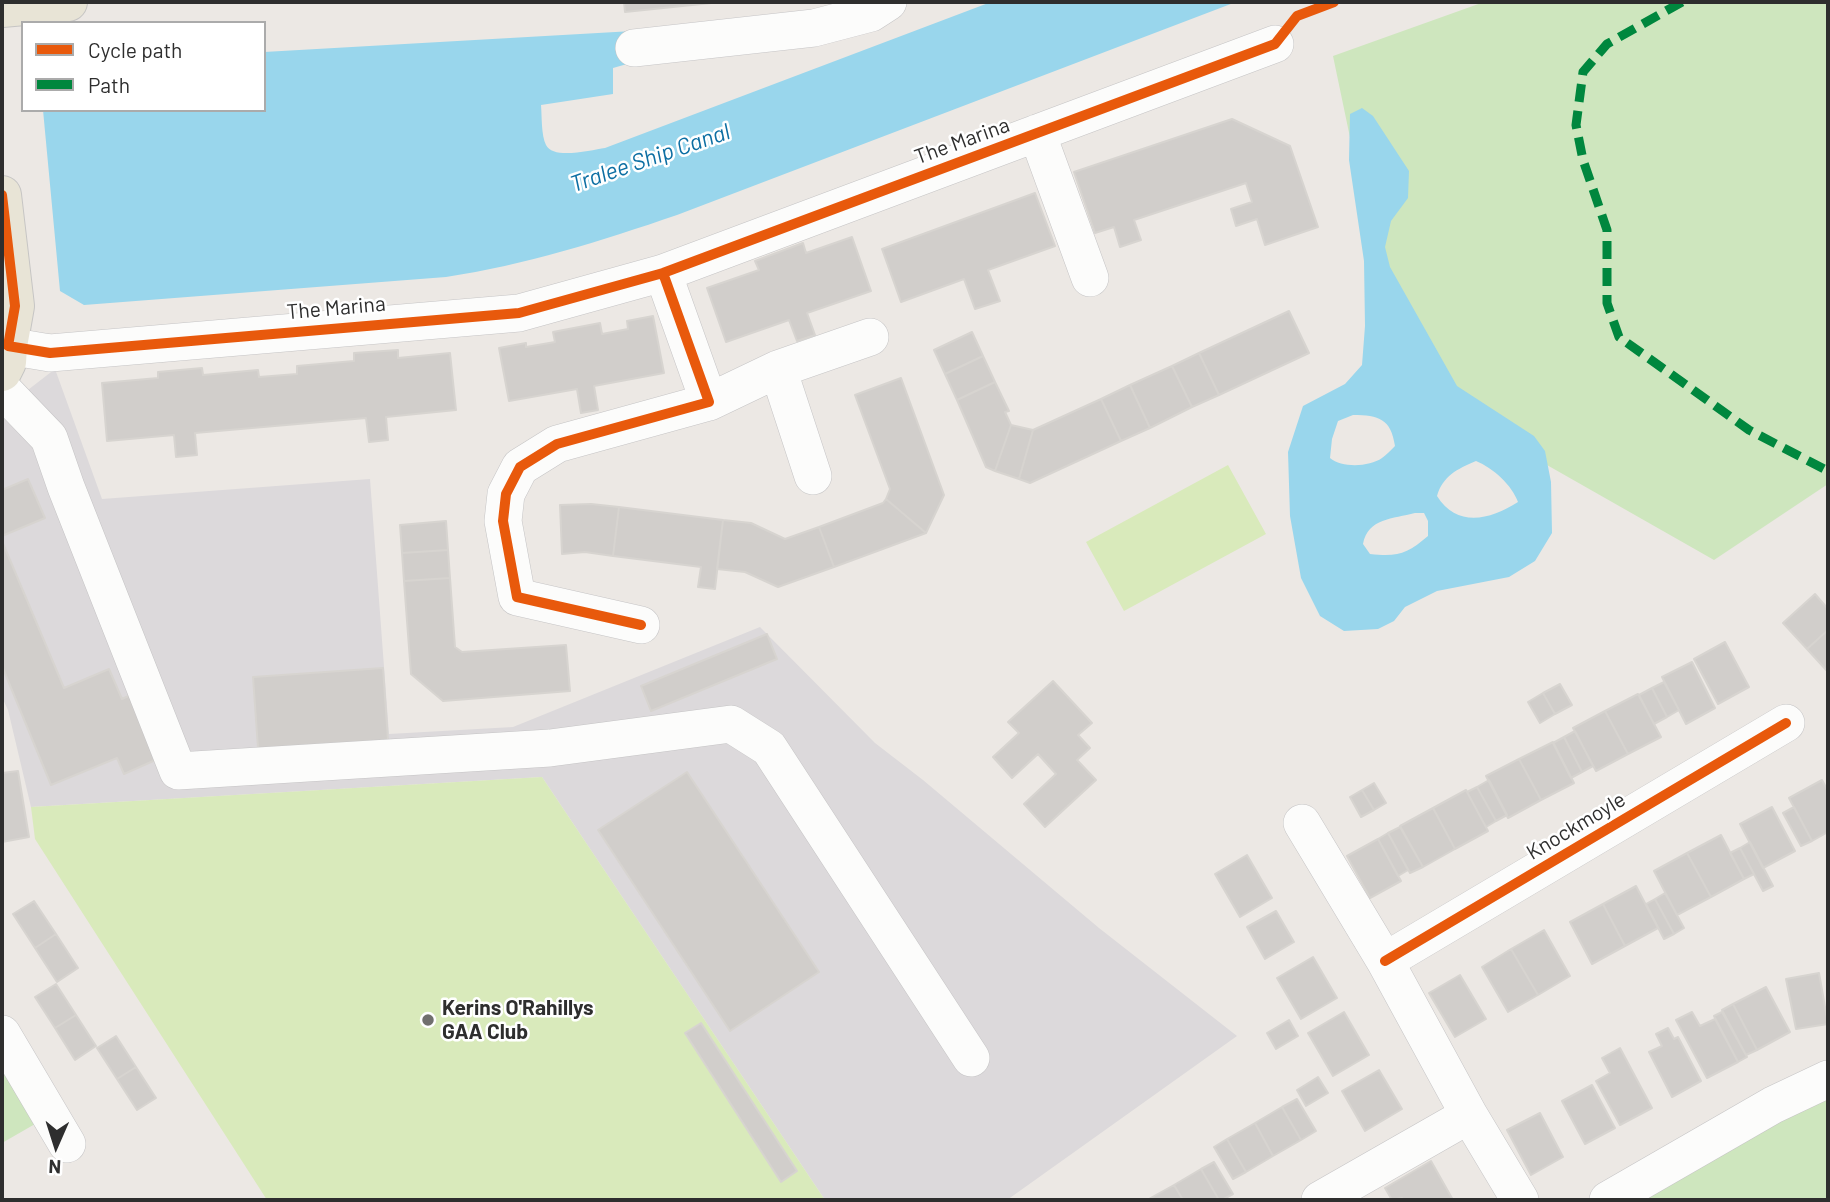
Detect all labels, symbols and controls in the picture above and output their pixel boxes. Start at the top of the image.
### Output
legend [21,21,266,112]
text: Cycle path [88,37,182,62]
text: Path [88,72,130,97]
street label: The Marina [911,112,1013,170]
water label: Tralee Ship Canal [566,118,734,198]
street label: The Marina [285,291,387,325]
street label: Knockmoyle [1522,787,1630,865]
place label: Kerins O'Rahillys GAA Club [442,995,593,1045]
marker: Kerins O'Rahillys GAA Club [420,1012,436,1028]
north arrow [21,1111,91,1181]
text: N [48,1156,62,1179]

